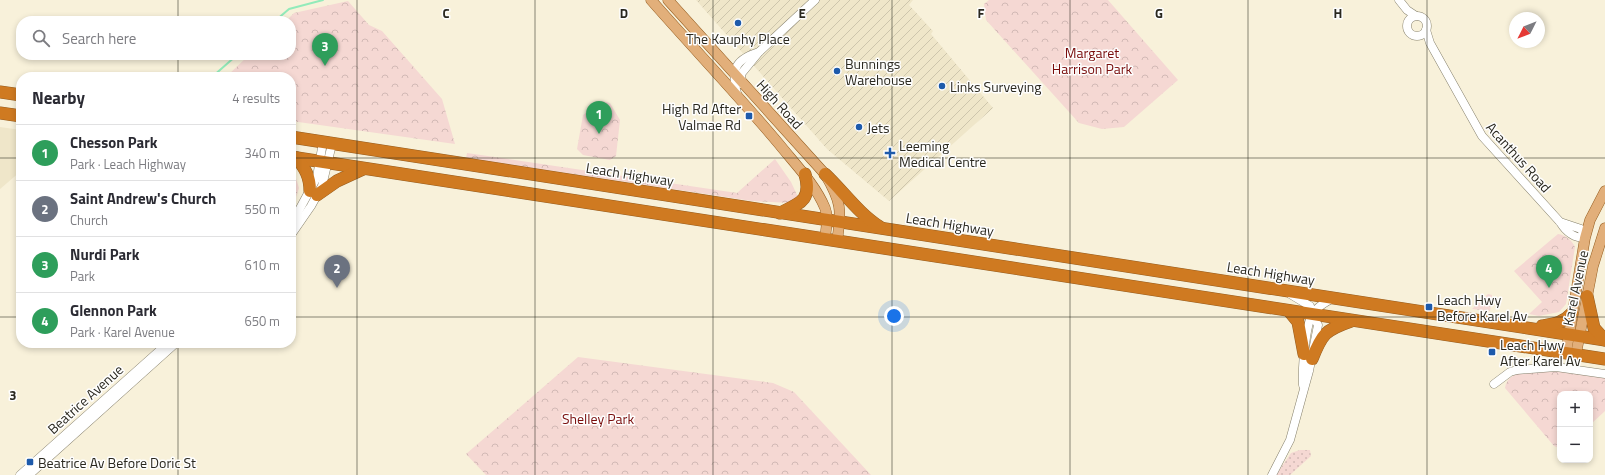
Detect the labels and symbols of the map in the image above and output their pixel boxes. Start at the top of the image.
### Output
text: C [442,3,450,23]
text: D [620,3,628,23]
text: E [798,3,806,23]
text: F [978,3,985,23]
text: G [1155,3,1163,23]
text: H [1334,3,1342,23]
north arrow [1509,12,1545,48]
marker: The Kauphy Place [733,18,743,28]
place label: The Kauphy Place [686,28,790,49]
pin: 3 [312,33,338,66]
park label: Margaret Harrison Park [1052,42,1133,79]
place label: Bunnings Warehouse [845,53,912,90]
marker: Bunnings Warehouse [832,66,842,76]
street label: High Road [752,74,808,134]
place label: Links Surveying [950,76,1042,97]
marker: Links Surveying [937,81,947,91]
place label: High Rd After Valmae Rd [662,98,741,135]
pin: 1 [586,101,612,134]
marker: High Rd After Valmae Rd [744,111,754,121]
place label: Jets [867,117,889,138]
street label: Acanthus Road [1482,117,1556,197]
marker: Jets [854,122,864,132]
place label: Leeming Medical Centre [899,135,986,172]
marker: Leeming Medical Centre [884,147,896,159]
street label: Leach Highway [584,157,676,191]
street label: Leach Highway [904,207,996,241]
street label: Karel Avenue [1557,248,1593,328]
pin: 2 [324,255,350,288]
pin: 4 [1536,255,1562,288]
street label: Leach Highway [1225,256,1317,290]
place label: Leach Hwy Before Karel Av [1437,289,1528,326]
marker: Leach Hwy Before Karel Av [1424,302,1434,312]
your location [884,306,904,326]
place label: Leach Hwy After Karel Av [1500,334,1581,371]
marker: Leach Hwy After Karel Av [1487,347,1497,357]
street label: Beatrice Avenue [42,359,128,439]
text: 3 [9,385,17,405]
park label: Shelley Park [562,408,634,429]
place label: Beatrice Av Before Doric St [38,452,196,473]
marker: Beatrice Av Before Doric St [25,457,35,467]

